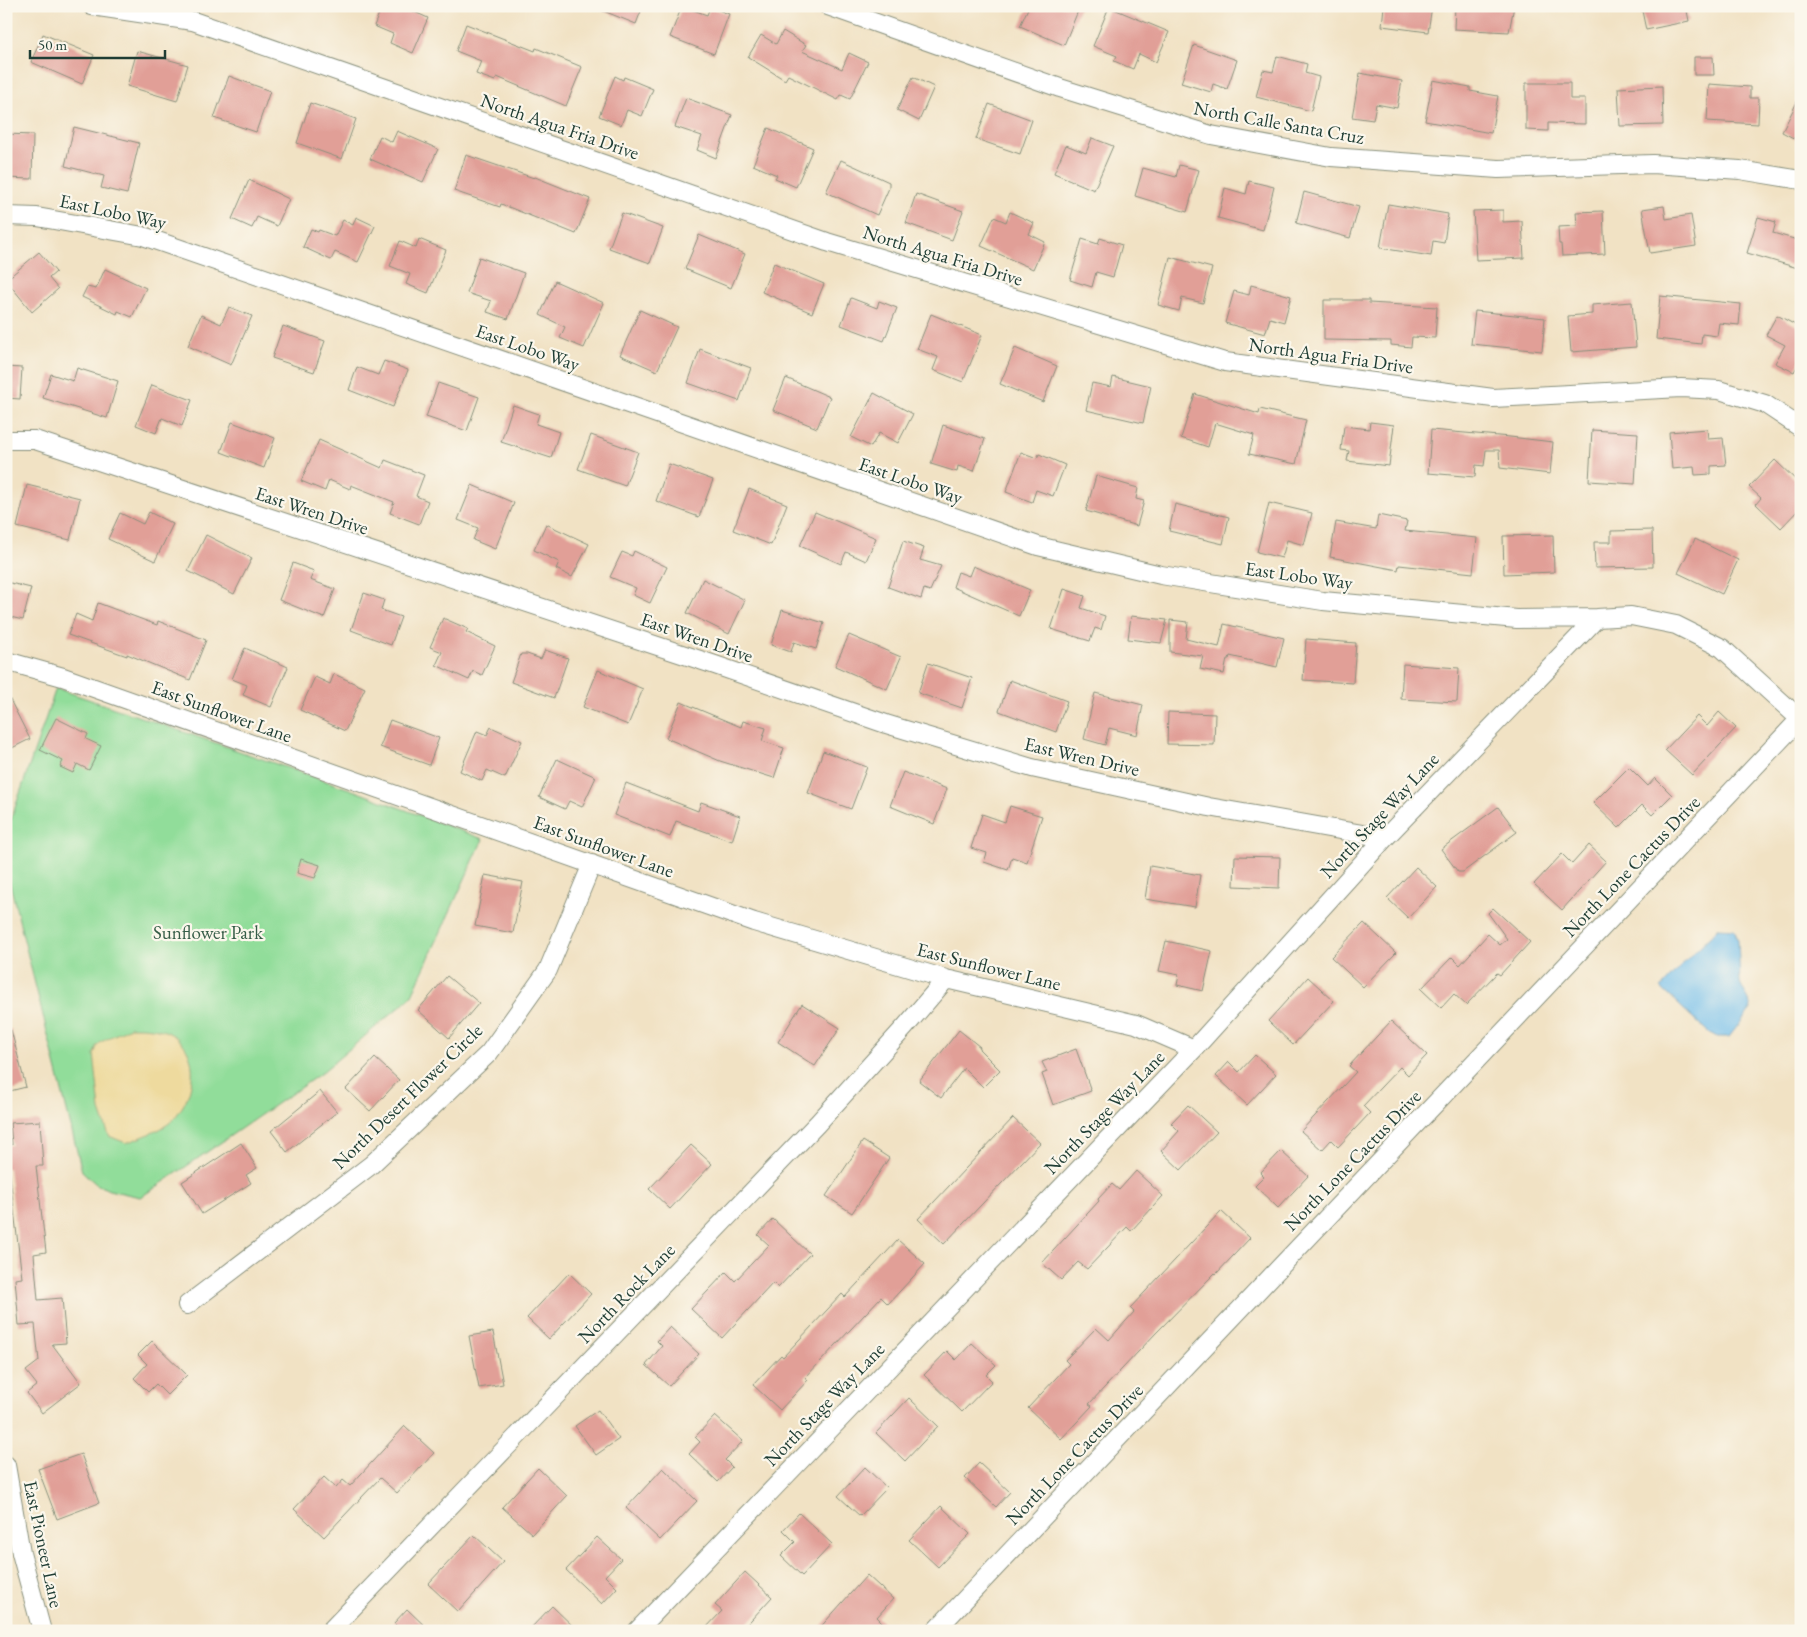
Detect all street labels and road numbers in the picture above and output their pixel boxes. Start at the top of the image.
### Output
street label: North Agua Fria Drive [477,88,642,165]
street label: North Calle Santa Cruz [1192,95,1367,150]
street label: East Lobo Way [57,188,169,235]
street label: North Agua Fria Drive [860,219,1026,292]
street label: East Lobo Way [473,318,584,377]
street label: North Agua Fria Drive [1247,332,1415,379]
street label: East Lobo Way [856,451,967,510]
street label: East Wren Drive [252,480,372,541]
street label: East Lobo Way [1243,556,1355,596]
street label: East Wren Drive [637,607,757,668]
street label: East Sunflower Lane [148,674,295,748]
street label: East Wren Drive [1022,731,1142,782]
street label: North Stage Way Lane [1315,747,1444,884]
street label: North Lone Cactus Drive [1557,790,1705,942]
street label: East Sunflower Lane [530,809,677,883]
street label: East Sunflower Lane [914,937,1063,996]
street label: North Desert Flower Circle [327,1018,488,1175]
street label: North Stage Way Lane [1039,1045,1170,1180]
street label: North Lone Cactus Drive [1278,1084,1426,1236]
street label: North Rock Lane [572,1238,680,1349]
street label: North Stage Way Lane [759,1337,890,1472]
street label: North Lone Cactus Drive [1000,1378,1148,1530]
street label: East Pioneer Lane [18,1478,69,1610]

